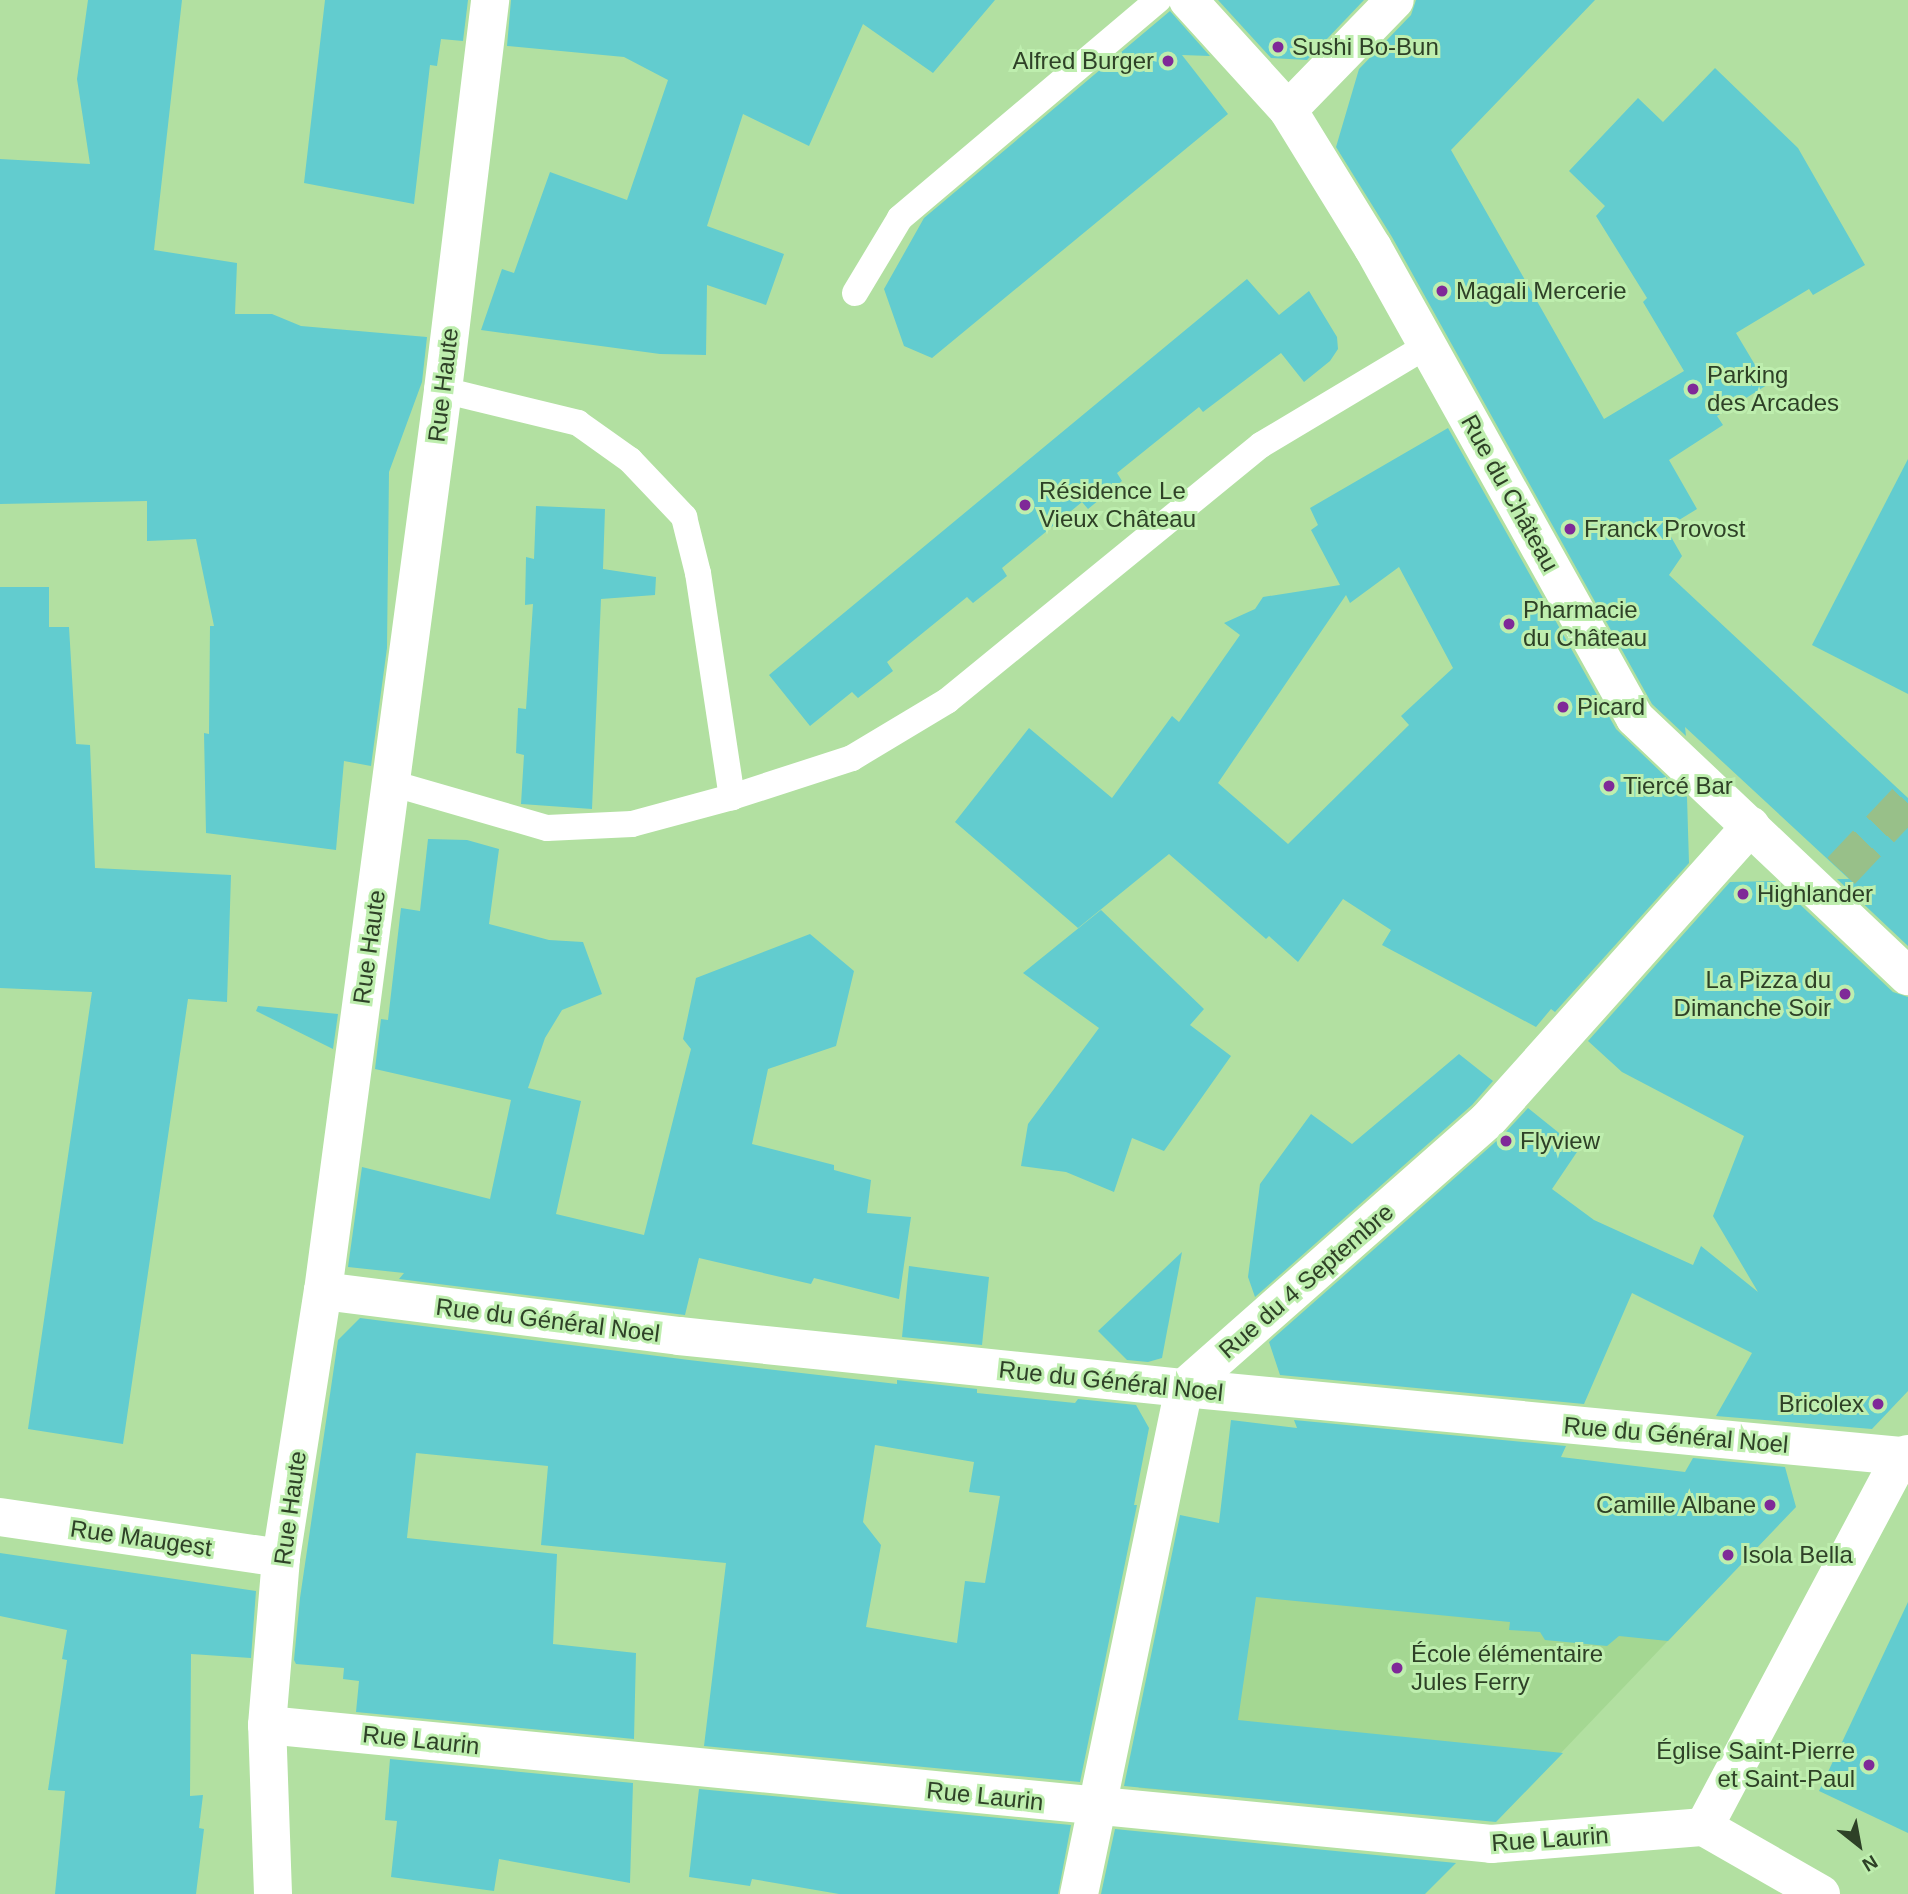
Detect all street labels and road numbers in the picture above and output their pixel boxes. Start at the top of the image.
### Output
street label: Rue Haute [422,326,464,444]
street label: Rue du Château [1455,410,1565,576]
street label: Rue Haute [347,888,391,1006]
street label: Rue du 4 Septembre [1213,1197,1399,1365]
street label: Rue du Général Noel [434,1292,662,1348]
street label: Rue du Général Noel [997,1355,1225,1407]
street label: Rue du Général Noel [1562,1411,1790,1459]
street label: Rue Haute [268,1449,312,1567]
street label: Rue Maugest [68,1514,214,1562]
street label: Rue Laurin [361,1720,481,1760]
street label: Rue Laurin [925,1776,1045,1816]
street label: Rue Laurin [1490,1821,1610,1857]

